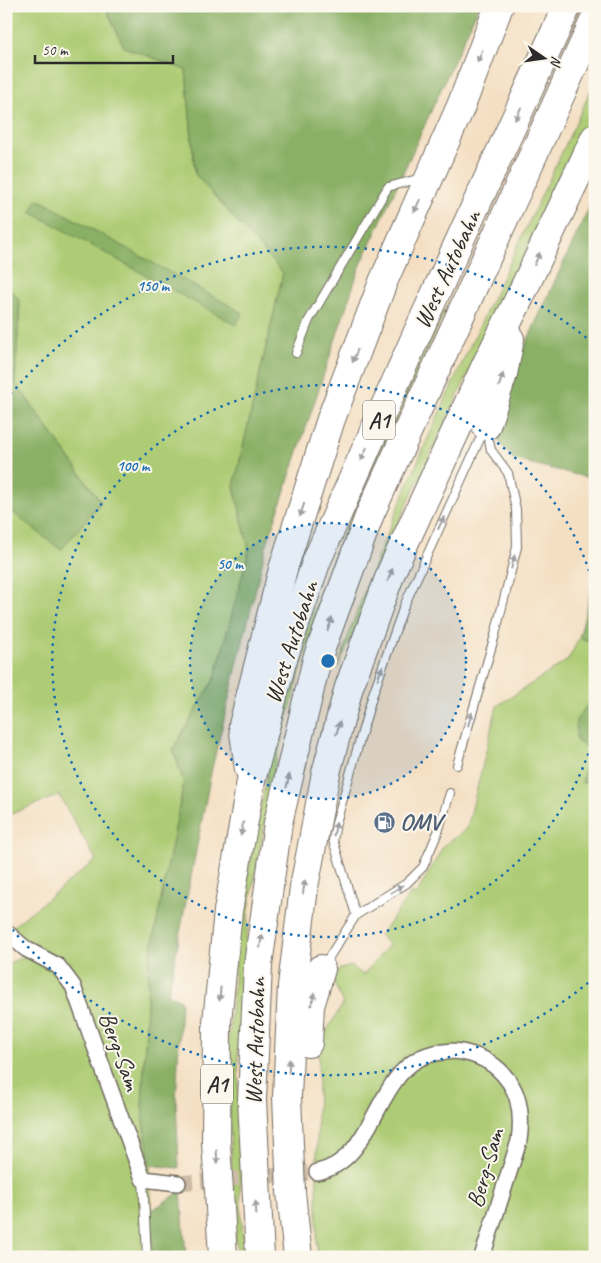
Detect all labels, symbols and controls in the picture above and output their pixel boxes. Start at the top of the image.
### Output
scale bar [35,32,172,64]
north arrow [518,32,568,82]
text: 50 m [42,41,69,60]
one-way arrow [476,49,484,64]
text: N [546,55,565,69]
one-way arrow [513,107,522,122]
one-way arrow [412,199,420,213]
street label: West Autobahn [407,204,488,333]
one-way arrow [534,252,542,266]
text: 150 m [137,277,171,296]
one-way arrow [351,349,359,364]
one-way arrow [497,372,505,387]
road number: A1 [363,400,395,440]
one-way arrow [359,447,367,461]
text: 100 m [117,457,151,476]
one-way arrow [298,502,305,517]
one-way arrow [438,516,446,530]
one-way arrow [509,554,517,569]
text: 50 m [217,555,244,574]
one-way arrow [386,567,394,582]
street label: West Autobahn [257,576,325,707]
one-way arrow [326,616,334,631]
centre of rings [319,652,337,670]
one-way arrow [376,665,384,680]
one-way arrow [467,711,475,726]
one-way arrow [334,721,342,736]
one-way arrow [284,773,292,788]
place label: OMV [400,807,447,837]
fuel station icon: OMV [372,810,396,834]
one-way arrow [238,821,246,837]
one-way arrow [331,822,339,837]
one-way arrow [301,879,309,895]
one-way arrow [391,884,404,894]
one-way arrow [257,933,265,949]
street label: West Autobahn [238,976,272,1105]
one-way arrow [216,987,224,1003]
one-way arrow [309,991,317,1006]
street label: Berg-Sam [92,1008,149,1096]
one-way arrow [285,1058,293,1074]
road number: A1 [201,1064,233,1104]
street label: Berg-Sam [459,1123,511,1211]
one-way arrow [214,1149,222,1165]
one-way arrow [252,1200,260,1216]

